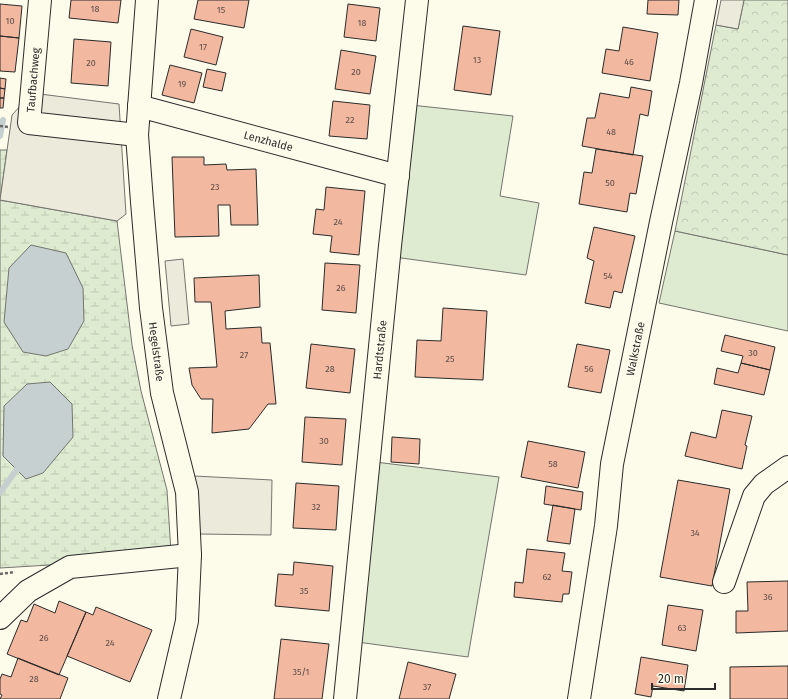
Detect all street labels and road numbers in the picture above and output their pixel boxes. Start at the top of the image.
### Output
street label: Taufbachweg [24,47,43,113]
street label: Lenzhalde [242,129,294,154]
street label: Hardtstraße [371,320,390,380]
street label: Hegelstraße [146,321,166,382]
street label: Walkstraße [624,321,648,377]

